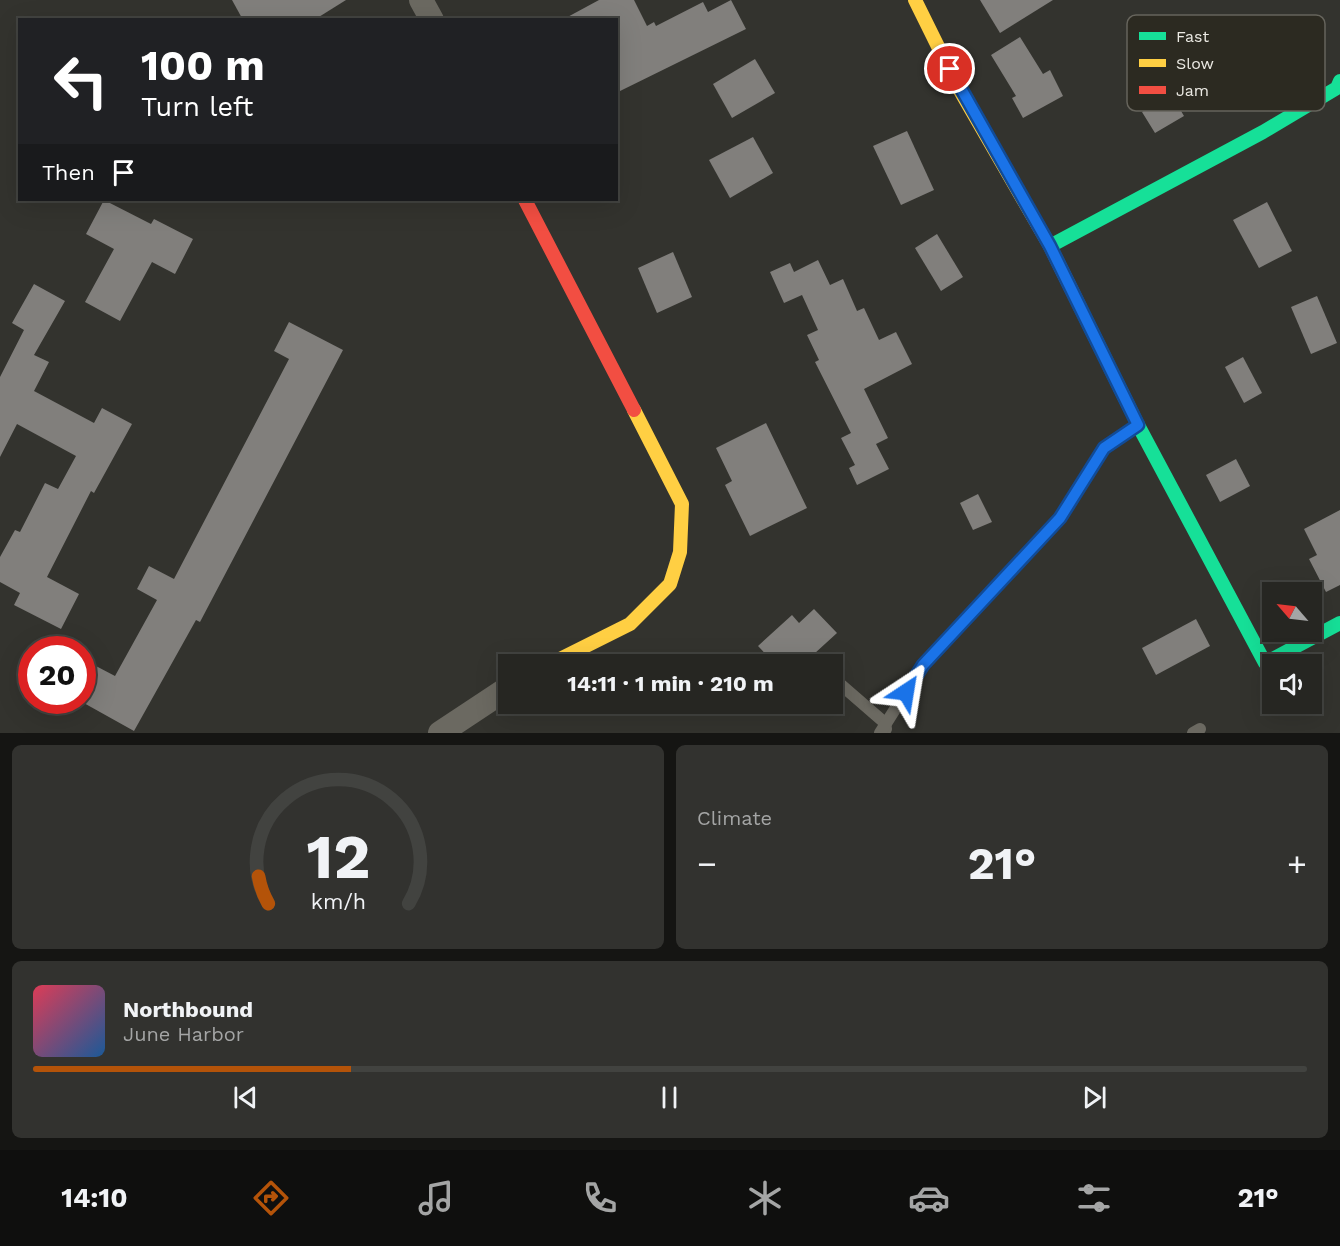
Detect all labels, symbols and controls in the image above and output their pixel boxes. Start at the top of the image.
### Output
legend [1127,15,1325,111]
text: Fast [1176,27,1209,46]
text: 100 m [141,41,265,90]
icon: left [42,42,120,120]
pin [924,43,975,94]
icon: arrive [933,52,966,85]
text: Slow [1176,54,1214,73]
text: Jam [1176,81,1209,100]
text: Turn left [141,91,253,123]
icon: arrive [107,156,140,189]
text: Then [42,160,95,185]
north arrow [1262,582,1322,642]
map controls [1262,582,1322,714]
speed limit sign: 20 [18,636,96,714]
button: sound [1262,654,1322,714]
position arrow [874,660,938,724]
text: 14:11 · 1 min · 210 m [567,671,774,696]
text: Climate [697,806,772,830]
text: 12 [306,820,370,893]
text: 21° [968,837,1036,890]
text: − [697,844,717,883]
text: + [1287,844,1307,883]
text: km/h [310,889,366,914]
text: Northbound [123,997,253,1022]
text: June Harbor [123,1022,244,1046]
icon: previous [229,1081,262,1114]
icon: pause [653,1081,686,1114]
icon: next [1078,1081,1111,1114]
icon: directions [250,1177,292,1219]
icon: music [415,1177,457,1219]
icon: phone [579,1177,621,1219]
icon: climate [744,1177,786,1219]
icon: car [908,1177,950,1219]
icon: filters [1073,1177,1115,1219]
text: 14:10 [61,1182,128,1214]
text: 21° [1238,1182,1279,1214]

